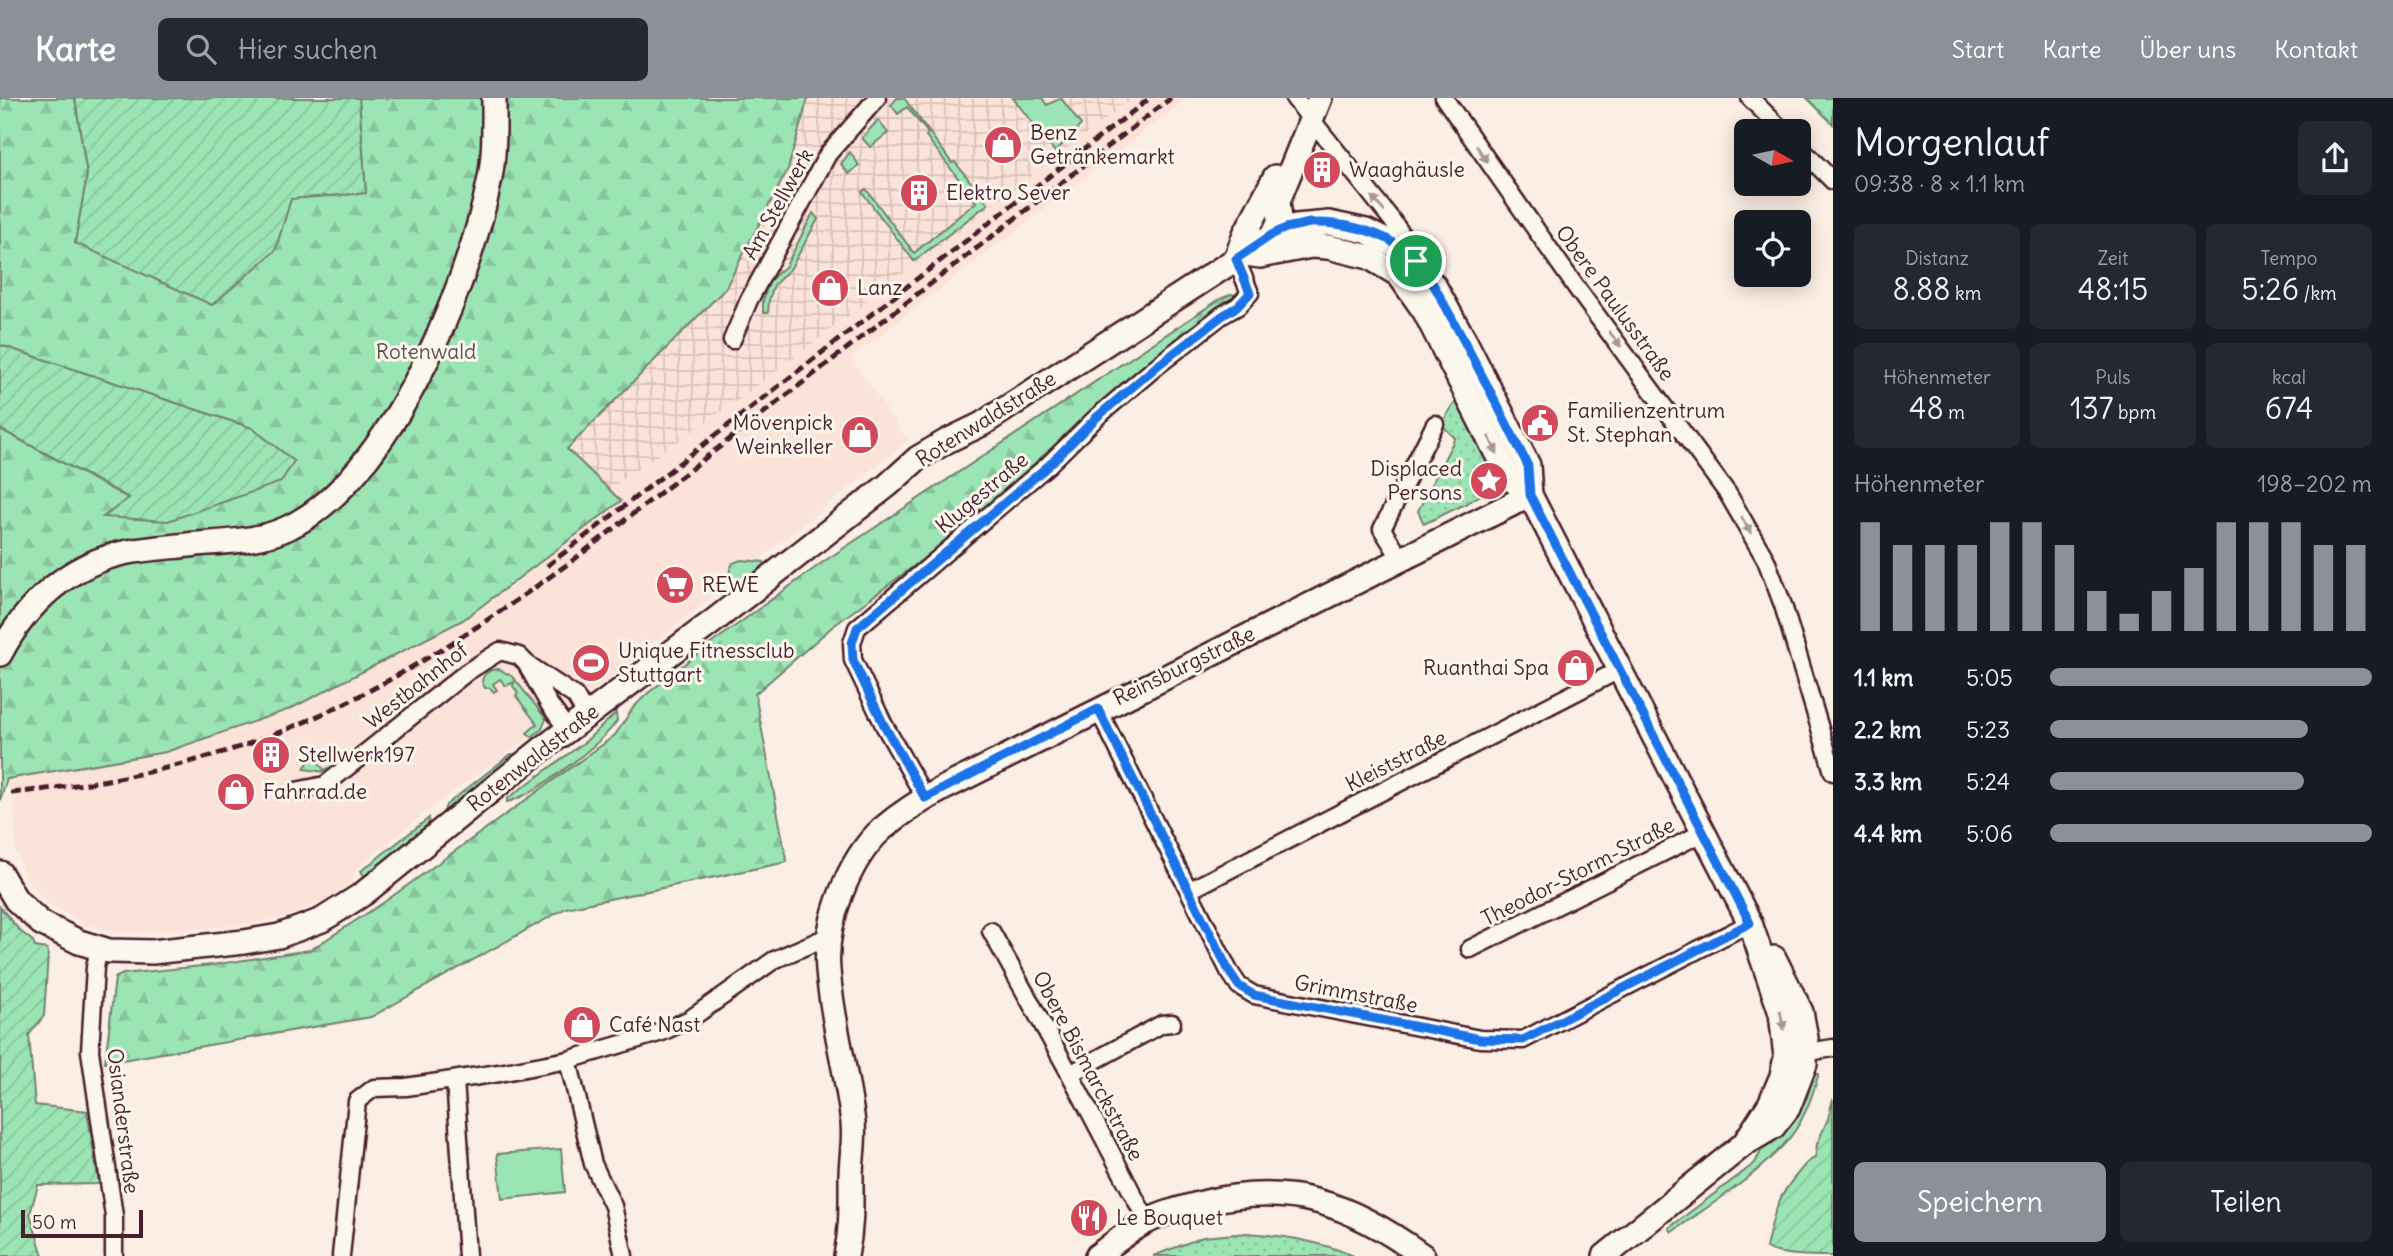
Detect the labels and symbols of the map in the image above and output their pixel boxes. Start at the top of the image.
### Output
place label: Benz Getränkemarkt [1030,119,1175,170]
north arrow [1734,119,1811,196]
shop icon: Benz Getränkemarkt [982,124,1024,166]
street label: Am Stellwerk [736,143,819,264]
one-way arrow [1475,145,1489,163]
building icon: Waaghäusle [1301,149,1343,191]
place label: Waaghäusle [1349,156,1465,183]
building icon: Elektro Sever [898,172,940,214]
place label: Elektro Sever [946,179,1071,206]
one-way arrow [1371,196,1386,214]
street label: Obere Paulusstraße [1550,220,1681,386]
pin [1386,231,1446,291]
shop icon: Lanz [809,267,851,309]
place label: Lanz [857,274,902,301]
one-way arrow [1608,330,1622,348]
park label: Rotenwald [376,338,476,365]
street label: Rotenwaldstraße [911,365,1061,472]
place label: Familienzentrum St. Stephan [1567,397,1725,448]
public building icon: Familienzentrum St. Stephan [1519,402,1561,444]
place label: Mövenpick Weinkeller [733,409,833,460]
shop icon: Mövenpick Weinkeller [839,414,881,456]
one-way arrow [1487,435,1498,455]
street label: Klugestraße [930,446,1033,539]
place label: Displaced Persons [1370,455,1462,506]
place icon: Displaced Persons [1468,460,1510,502]
one-way arrow [1740,515,1752,534]
supermarket icon: REWE [654,564,696,606]
place label: REWE [702,571,759,598]
street label: Reinsburgstraße [1109,620,1259,711]
street label: Westbahnhof [358,636,474,735]
place label: Unique Fitnessclub Stuttgart [618,637,795,688]
sports icon: Unique Fitnessclub Stuttgart [570,642,612,684]
shop icon: Ruanthai Spa [1555,647,1597,689]
place label: Ruanthai Spa [1423,654,1549,681]
street label: Rotenwaldstraße [461,698,604,818]
street label: Kleiststraße [1341,724,1451,798]
building icon: Stellwerk197 [250,734,292,776]
place label: Stellwerk197 [298,741,415,768]
shop icon: Fahrrad.de [215,771,257,813]
place label: Fahrrad.de [263,778,367,805]
street label: Theodor-Storm-Straße [1477,811,1679,932]
street label: Obere Bismarckstraße [1027,966,1150,1165]
street label: Grimmstraße [1292,968,1420,1019]
shop icon: Café Nast [561,1004,603,1046]
one-way arrow [1776,1009,1787,1031]
place label: Café Nast [609,1011,700,1038]
street label: Osianderstraße [101,1047,146,1195]
restaurant icon: Le Bouquet [1068,1197,1110,1239]
place label: Le Bouquet [1116,1204,1223,1231]
scale bar [21,1207,144,1239]

